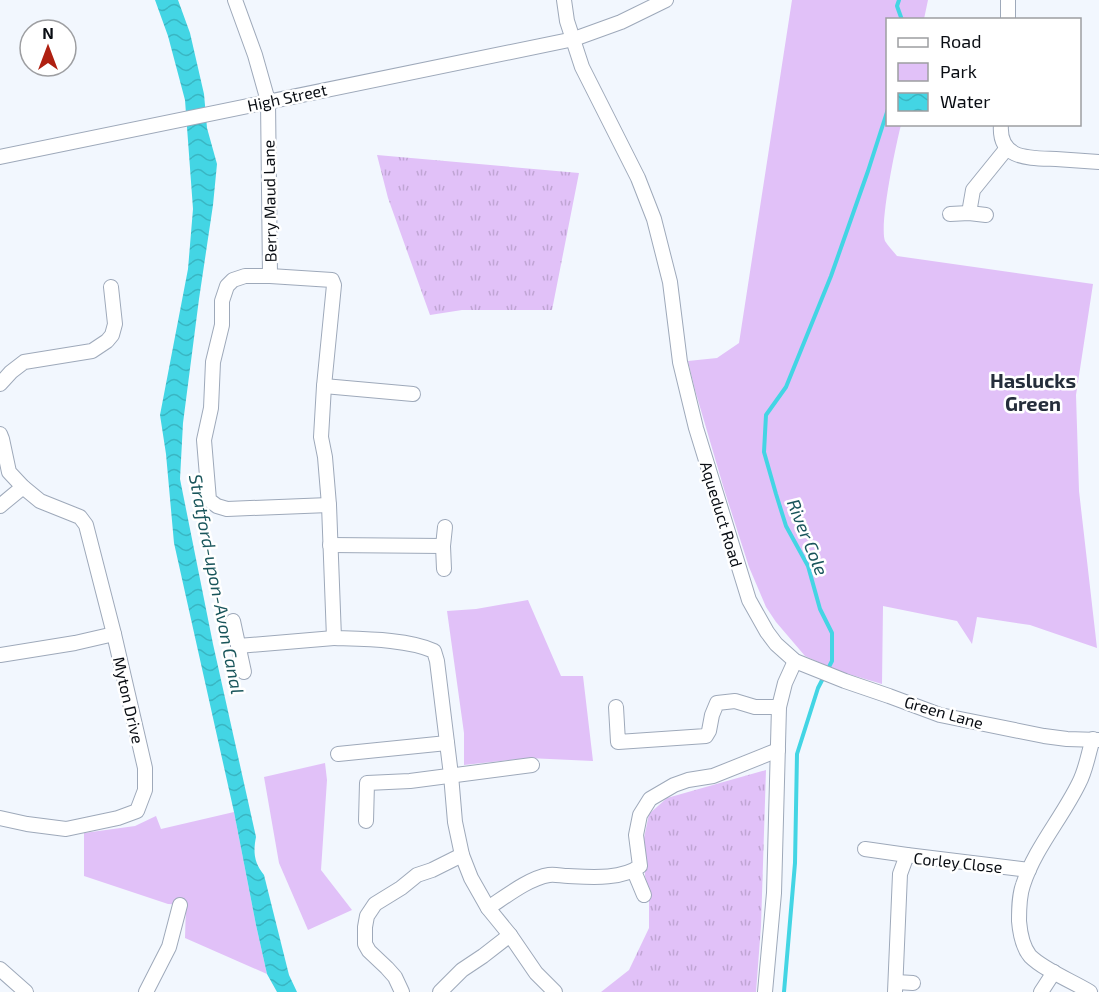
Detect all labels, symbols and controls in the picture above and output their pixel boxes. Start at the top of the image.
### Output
north arrow [18,18,78,78]
legend [886,18,1081,126]
text: N [42,23,54,42]
text: Road [940,30,981,52]
text: Park [940,60,977,82]
street label: High Street [245,79,329,115]
text: Water [940,90,990,112]
street label: Berry Maud Lane [258,140,280,262]
district label: Haslucks Green [990,368,1076,415]
street label: Aqueduct Road [697,459,747,569]
water label: Stratford-upon-Avon Canal [185,472,249,696]
water label: River Cole [783,495,833,579]
street label: Myton Drive [110,655,148,745]
street label: Green Lane [902,692,986,732]
street label: Corley Close [913,848,1003,876]

